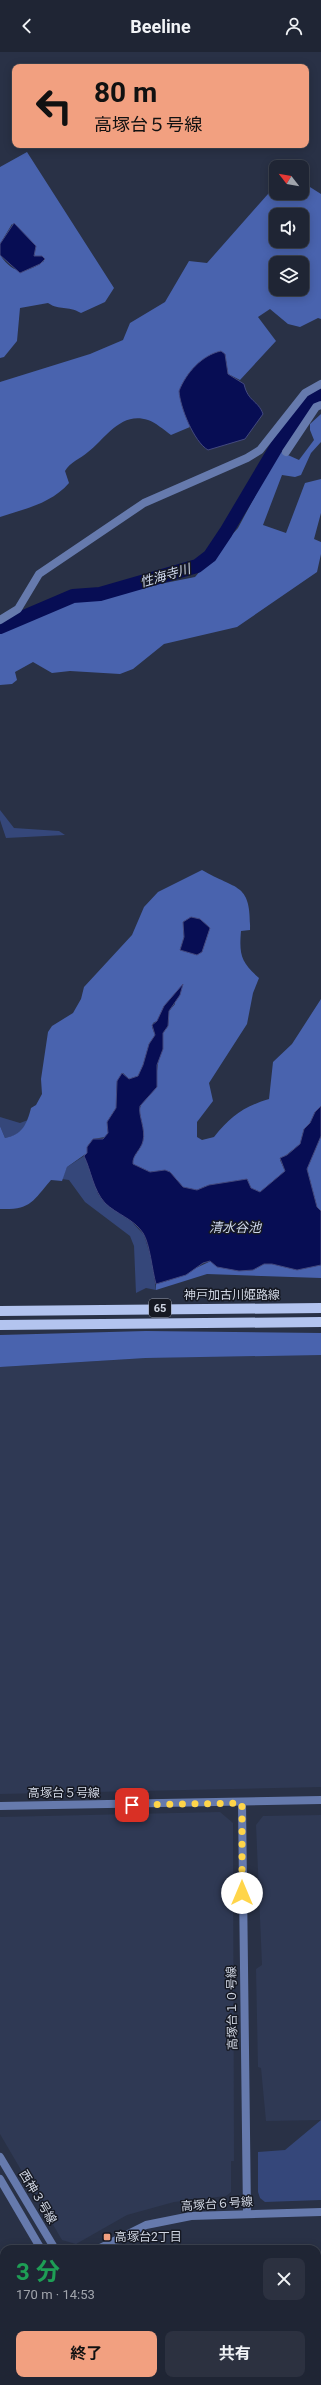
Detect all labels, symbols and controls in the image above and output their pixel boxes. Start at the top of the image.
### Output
icon: back [16,15,38,37]
icon: person [283,15,305,37]
text: Beeline [130,16,191,37]
text: 80 m [94,76,157,109]
icon: left [28,80,80,132]
text: 高塚台５号線 [94,114,202,135]
north arrow [269,160,309,200]
map controls [269,160,309,296]
button: sound [269,208,309,248]
button: layers [269,256,309,296]
water label: 性海寺川 [138,561,194,590]
water label: 清水谷池 [209,1220,263,1235]
street label: 神戸加古川姫路線 [184,1288,280,1302]
road number: 65 [149,1299,171,1317]
street label: 高塚台５号線 [28,1786,100,1800]
pin [115,1788,149,1822]
icon: arrive [121,1794,143,1816]
position arrow [221,1872,263,1914]
street label: 高塚台１０号線 [224,1966,240,2050]
street label: 西神３号線 [17,2168,59,2226]
street label: 高塚台６号線 [181,2195,253,2213]
place label: 高塚台2丁目 [115,2230,182,2244]
marker: 高塚台2丁目 [102,2232,112,2242]
text: 3 分 [16,2258,60,2286]
button: close [263,2258,305,2300]
text: 170 m · 14:53 [16,2287,95,2302]
button: 終了 [16,2331,157,2377]
button: 共有 [165,2331,305,2377]

